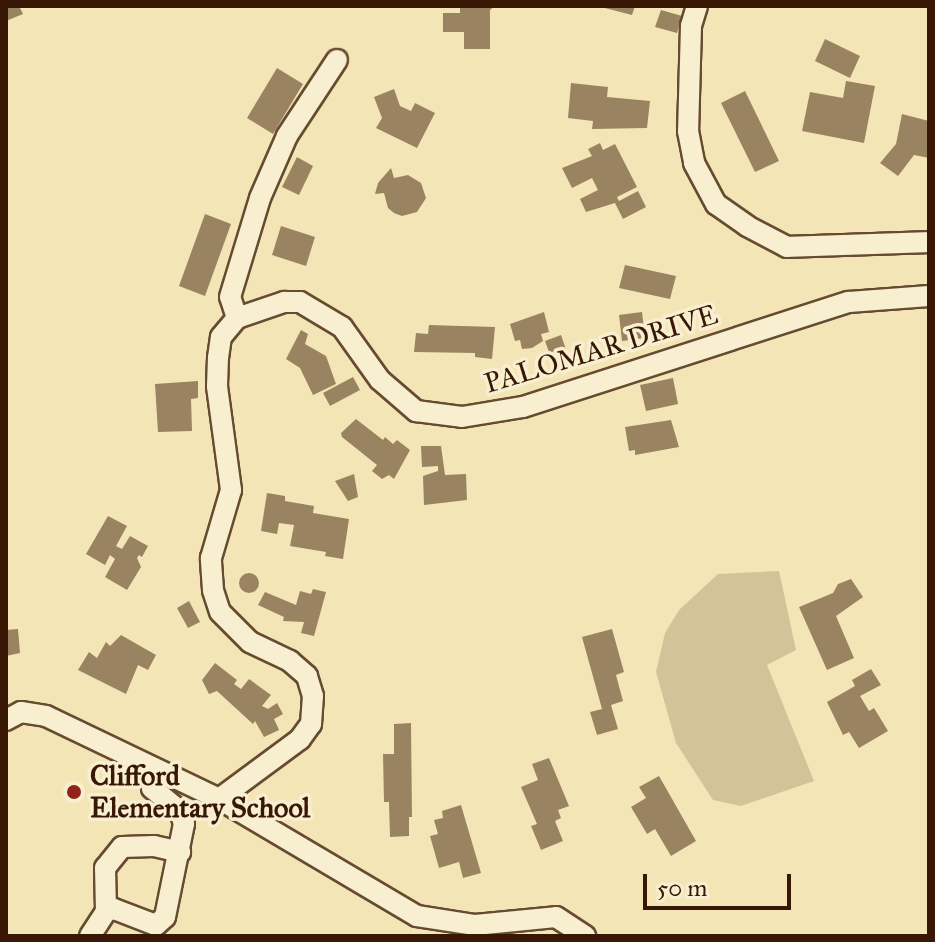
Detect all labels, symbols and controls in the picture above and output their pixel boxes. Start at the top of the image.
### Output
street label: PALOMAR DRIVE [480,298,722,400]
place label: Clifford Elementary School [90,759,310,825]
marker: Clifford Elementary School [65,783,83,801]
scale bar [647,858,795,908]
text: 50 m [657,873,707,903]

